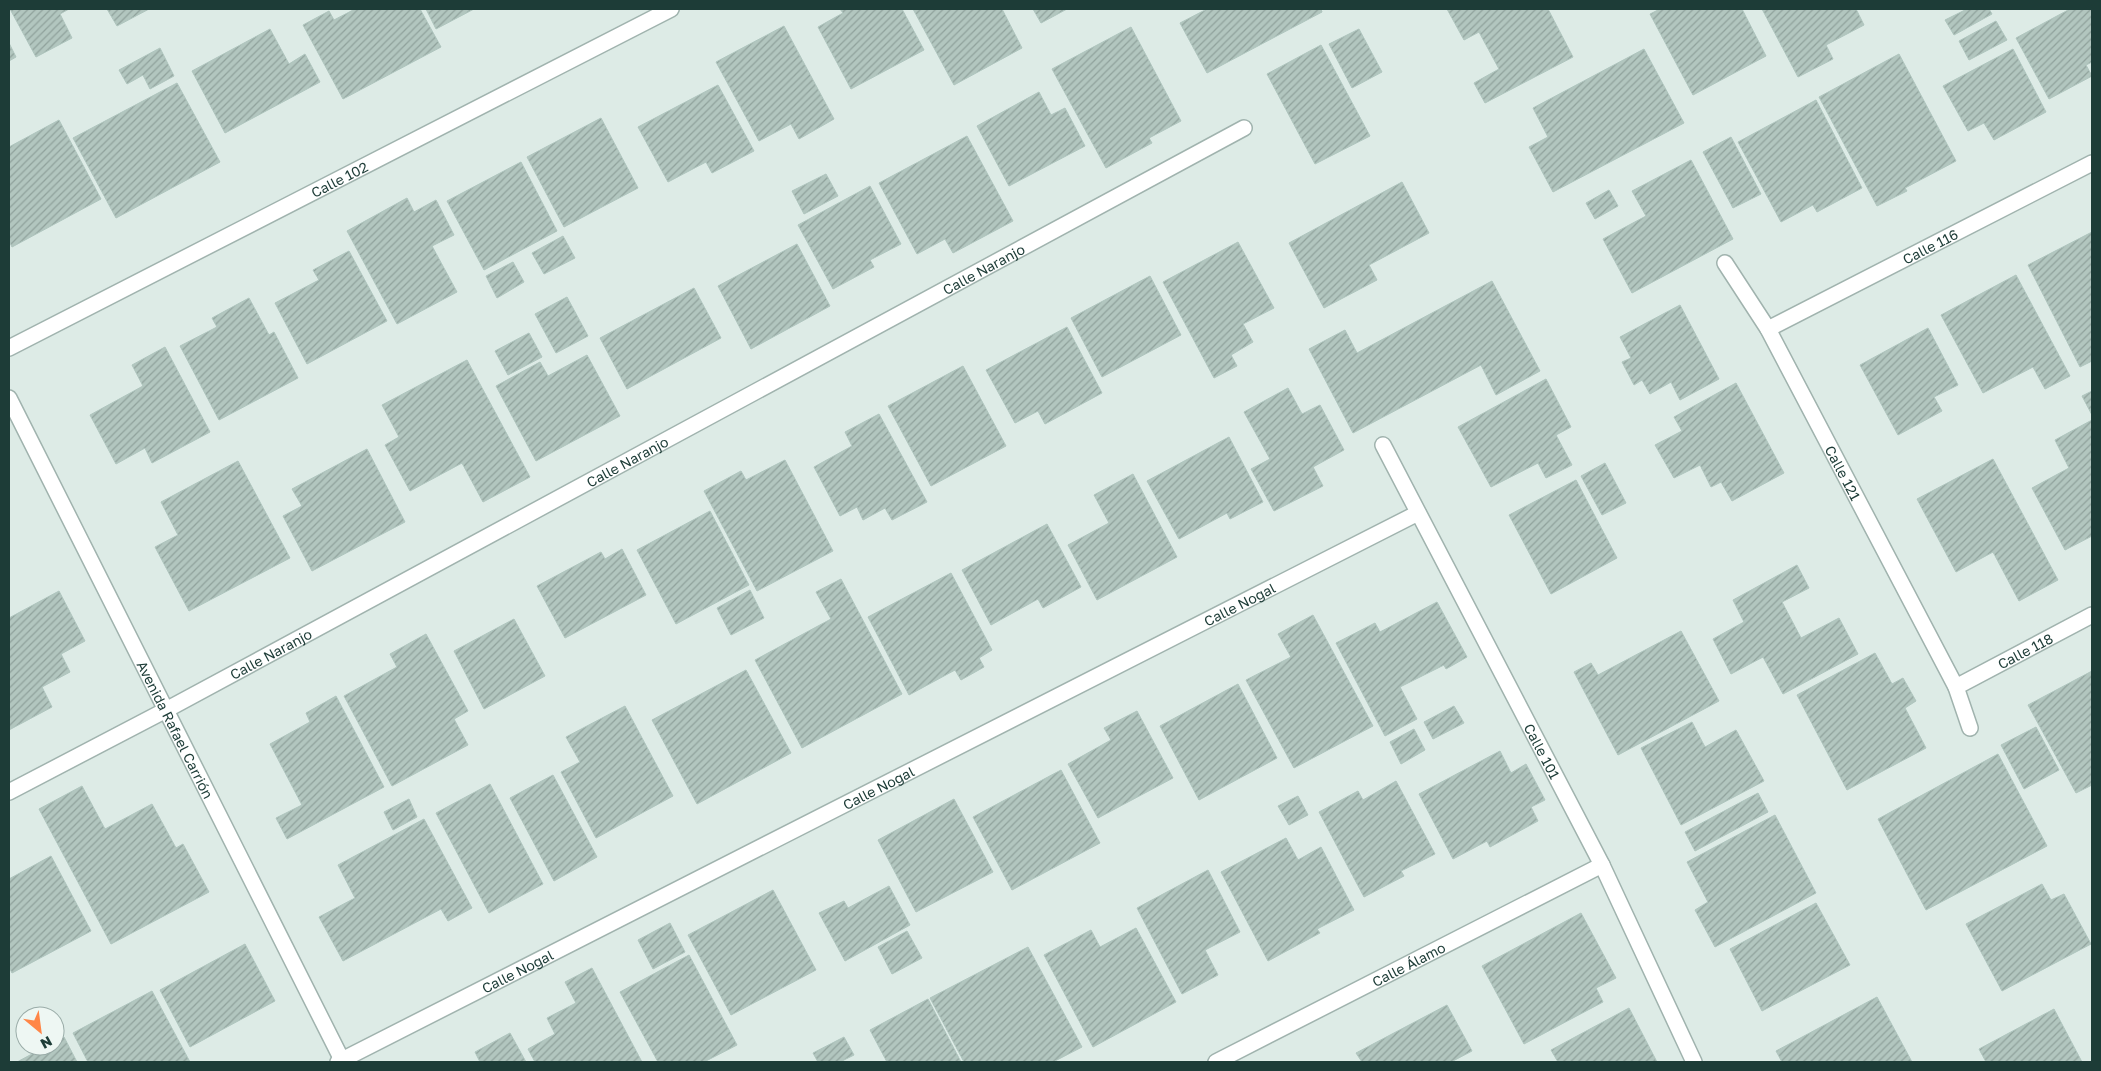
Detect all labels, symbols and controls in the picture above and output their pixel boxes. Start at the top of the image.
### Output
street label: Calle 102 [308,157,370,200]
street label: Calle 116 [1899,225,1961,267]
street label: Calle Naranjo [939,240,1027,298]
street label: Calle Naranjo [583,432,671,490]
street label: Calle 121 [1822,442,1865,503]
street label: Calle Nogal [1201,579,1278,629]
street label: Calle Naranjo [227,625,314,683]
street label: Calle 118 [1994,629,2055,672]
street label: Avenida Rafael Carrión [134,658,217,801]
street label: Calle 101 [1521,720,1564,782]
street label: Calle Nogal [840,762,917,813]
street label: Calle Álamo [1369,938,1448,990]
street label: Calle Nogal [479,946,556,996]
north arrow [15,1006,65,1056]
text: N [38,1033,55,1053]

